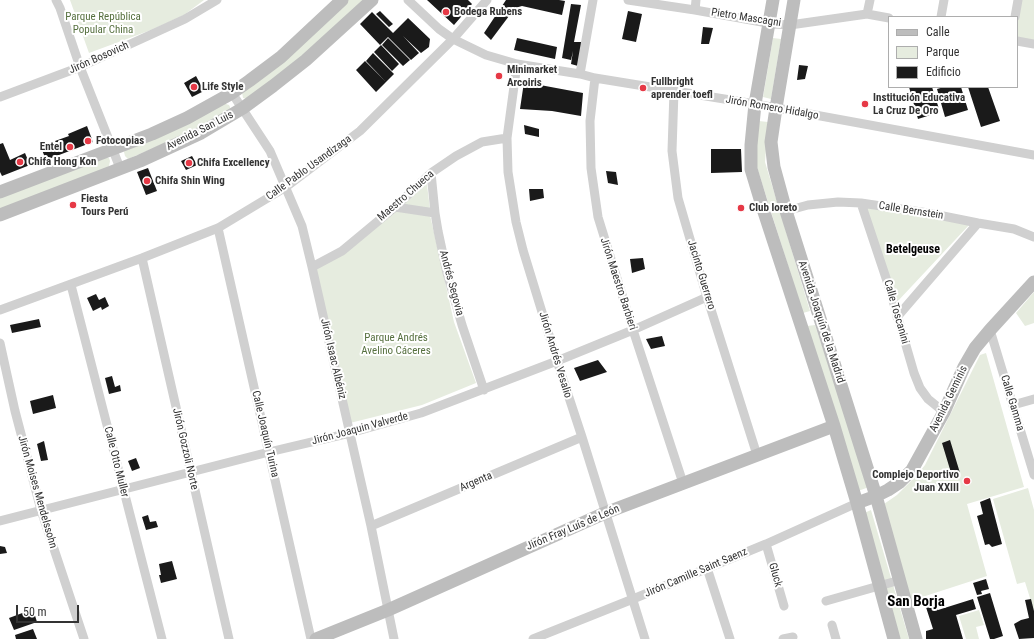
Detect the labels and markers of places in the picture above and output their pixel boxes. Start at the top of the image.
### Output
place label: Bodega Rubens [454,5,522,19]
marker: Bodega Rubens [441,7,451,17]
place label: Minimarket Arcoiris [507,63,557,89]
marker: Minimarket Arcoiris [494,71,504,81]
place label: Fullbright aprender toefl [651,75,713,101]
place label: Life Style [202,80,244,94]
marker: Life Style [189,82,199,92]
marker: Fullbright aprender toefl [638,83,648,93]
place label: Institución Educativa La Cruz De Oro [873,91,965,117]
marker: Institución Educativa La Cruz De Oro [860,99,870,109]
place label: Fotocopias [96,134,144,148]
marker: Fotocopias [83,136,93,146]
place label: Entel [40,140,62,154]
marker: Entel [65,142,75,152]
place label: Chifa Hong Kon [28,155,96,169]
place label: Chifa Excellency [197,156,270,170]
marker: Chifa Hong Kon [15,157,25,167]
marker: Chifa Excellency [184,158,194,168]
place label: Chifa Shin Wing [155,174,225,188]
marker: Chifa Shin Wing [142,176,152,186]
place label: Fiesta Tours Perú [81,192,128,218]
marker: Fiesta Tours Perú [68,200,78,210]
place label: Club loreto [749,201,797,215]
marker: Club loreto [736,203,746,213]
place label: Complejo Deportivo Juan XXIII [872,468,959,494]
marker: Complejo Deportivo Juan XXIII [962,476,972,486]

